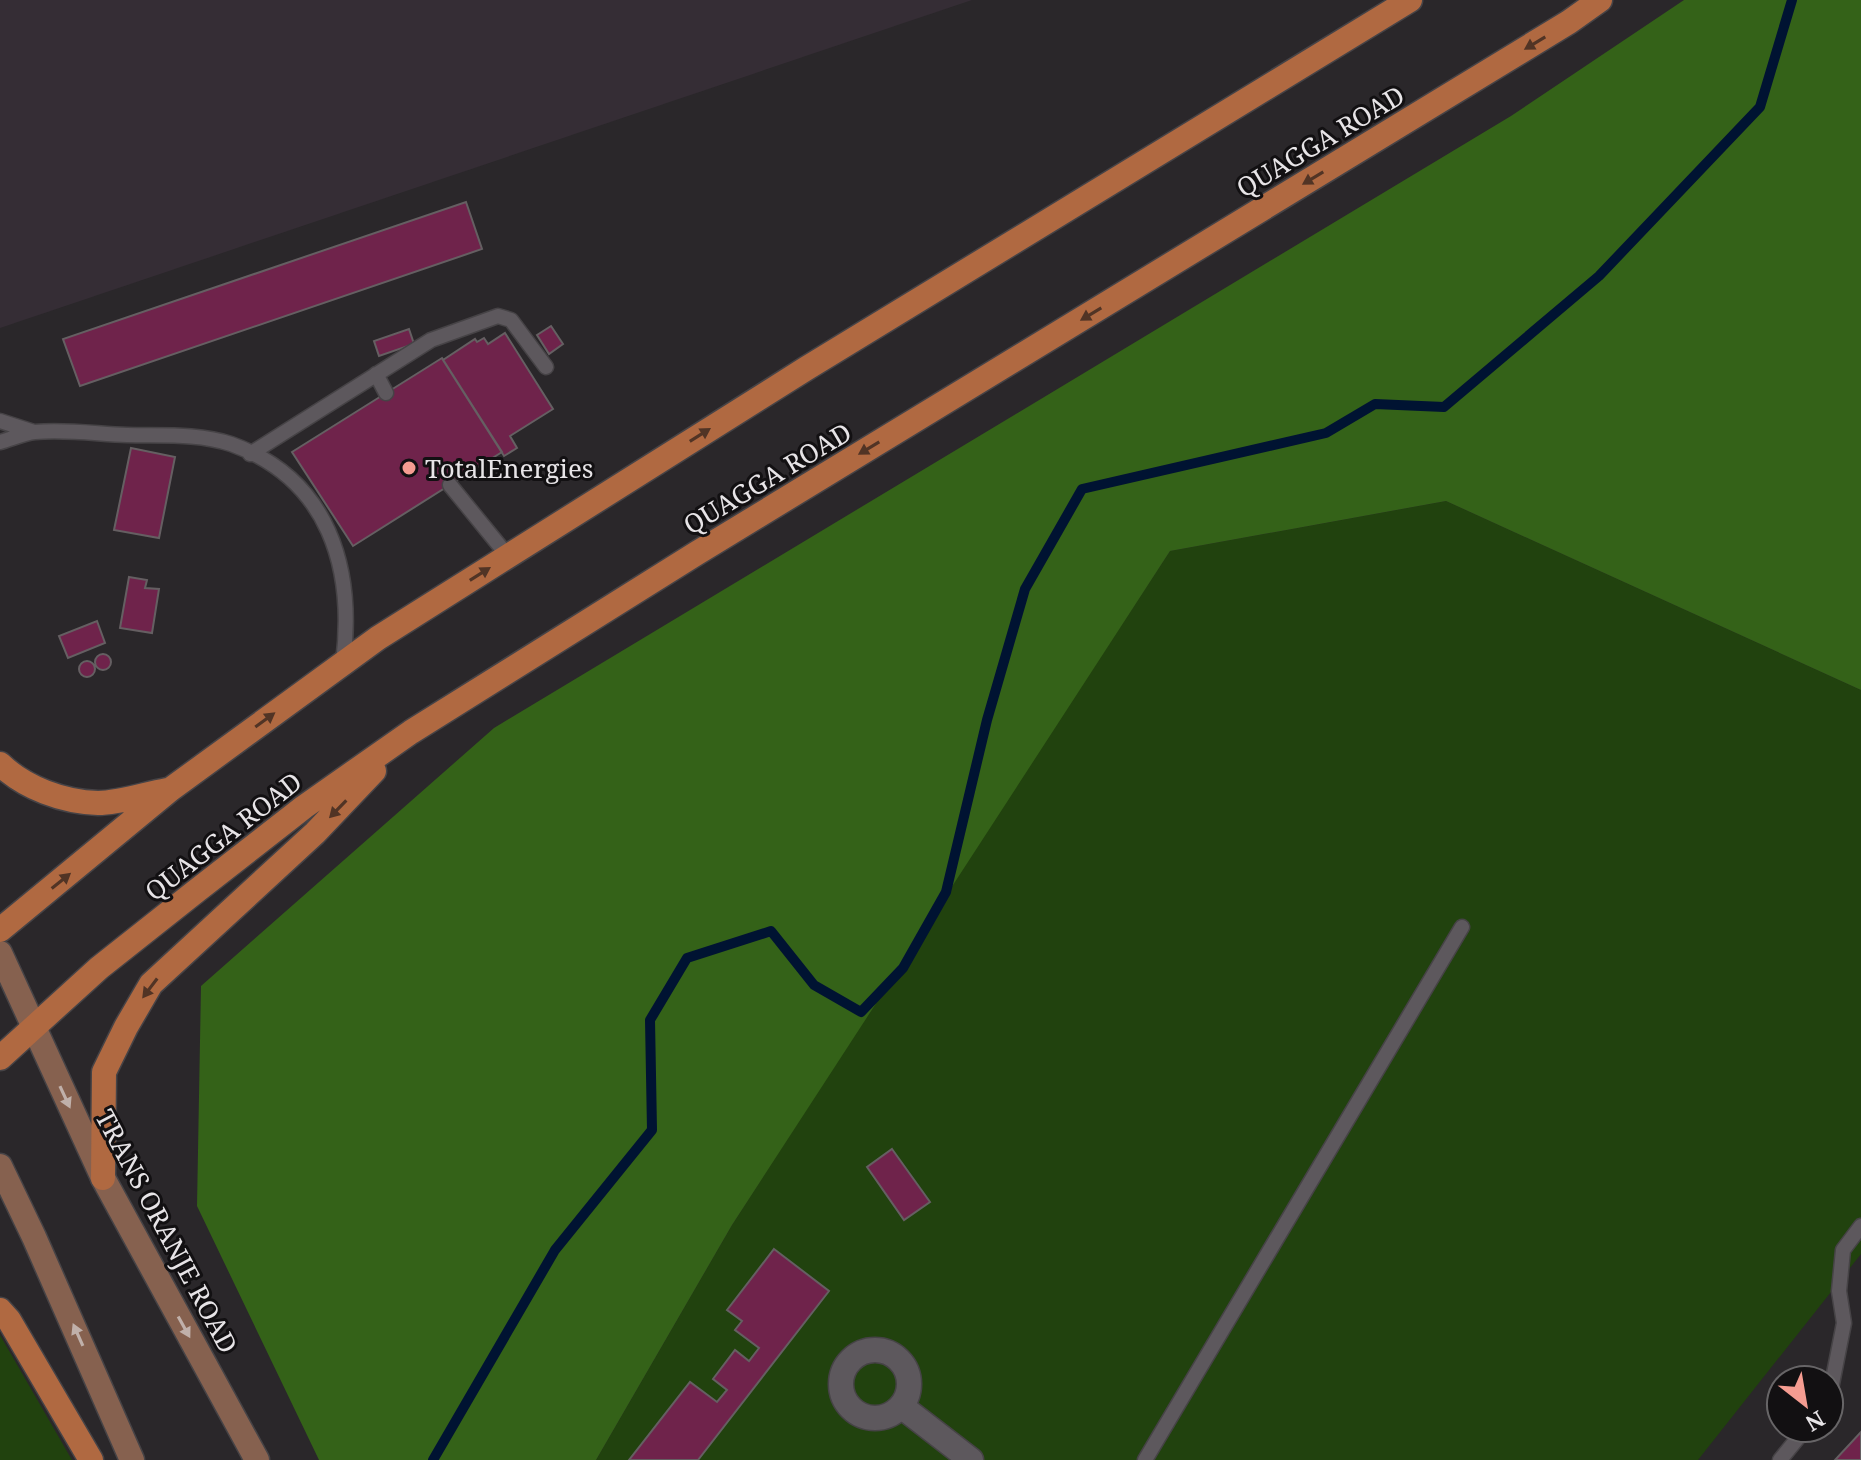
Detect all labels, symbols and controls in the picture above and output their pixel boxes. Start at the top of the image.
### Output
one-way arrow [1524,35,1546,49]
street label: QUAGGA ROAD [1229,77,1411,205]
one-way arrow [1302,171,1324,185]
one-way arrow [1080,306,1102,320]
street label: QUAGGA ROAD [676,414,858,542]
one-way arrow [689,429,711,443]
one-way arrow [858,441,880,455]
place label: TotalEnergies [425,450,594,486]
marker: TotalEnergies [400,459,418,477]
one-way arrow [469,568,491,582]
one-way arrow [254,712,276,728]
street label: QUAGGA ROAD [137,763,309,909]
one-way arrow [329,799,348,818]
one-way arrow [51,873,71,890]
one-way arrow [143,978,159,998]
one-way arrow [58,1085,72,1108]
street label: TRANS ORANJE ROAD [87,1103,247,1359]
one-way arrow [178,1316,191,1339]
one-way arrow [71,1323,85,1347]
north arrow [1765,1364,1845,1444]
text: N [1801,1405,1831,1439]

